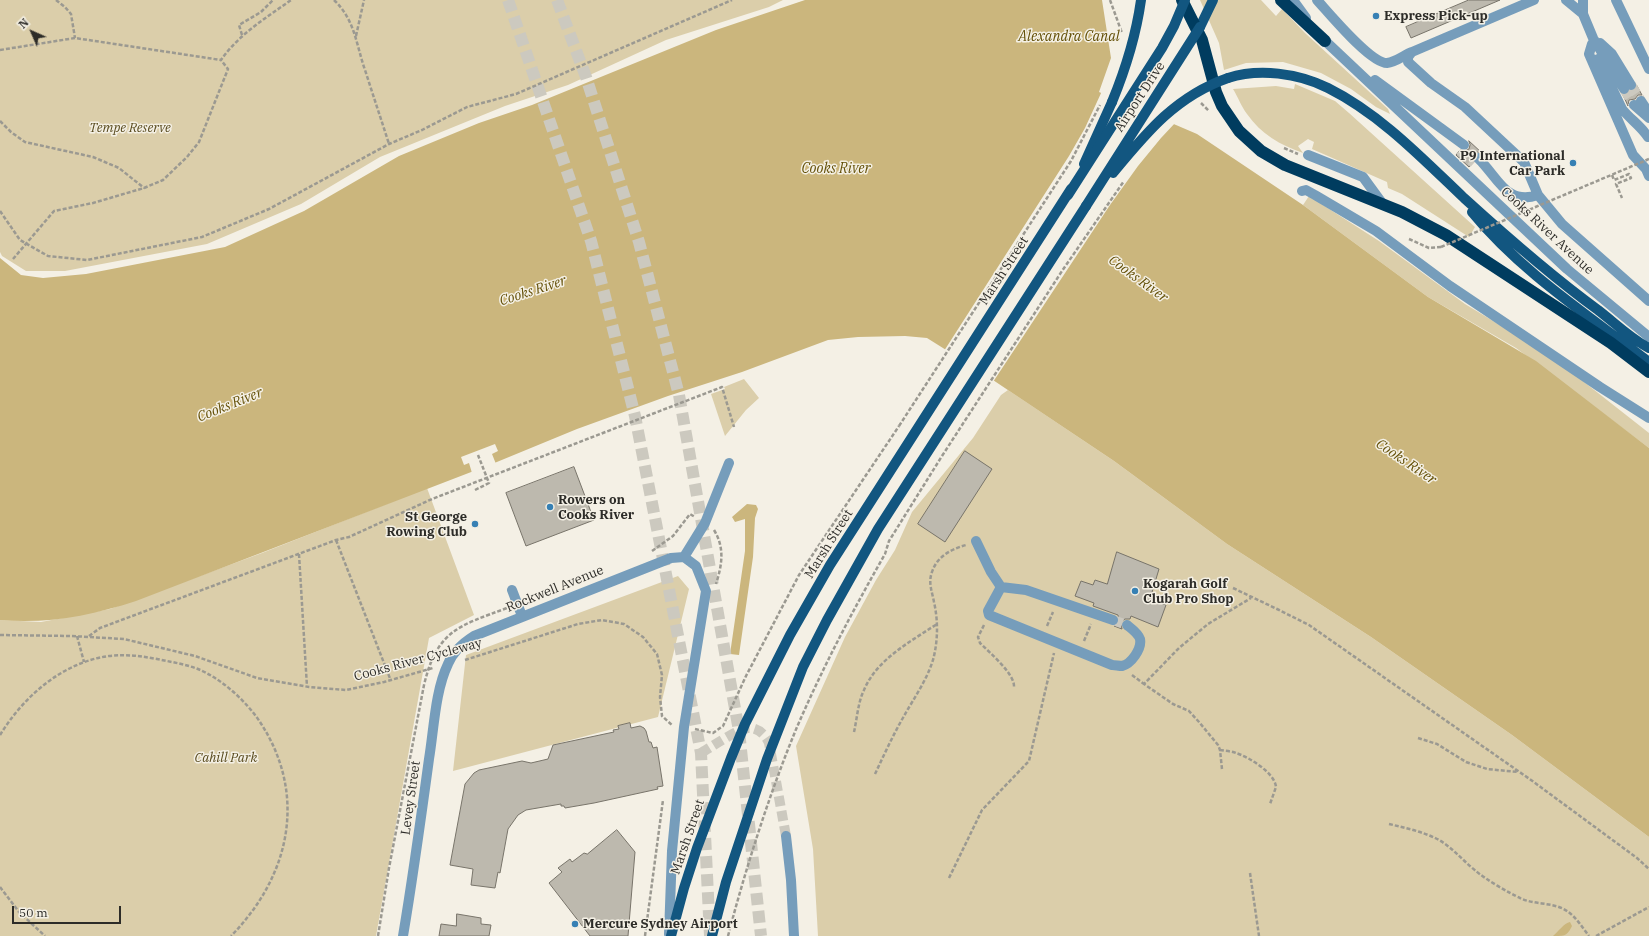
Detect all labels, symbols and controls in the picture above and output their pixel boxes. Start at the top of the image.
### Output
place label: Express Pick-up [1384,8,1488,24]
marker: Express Pick-up [1371,11,1381,21]
north arrow [12,12,52,52]
text: N [15,15,32,32]
water label: Alexandra Canal [1018,29,1120,45]
street label: Airport Drive [1112,59,1168,135]
park label: Tempe Reserve [89,120,171,136]
place label: P9 International Car Park [1460,148,1565,179]
marker: P9 International Car Park [1568,158,1578,168]
water label: Cooks River [801,161,871,177]
street label: Cooks River Avenue [1497,184,1597,278]
street label: Marsh Street [976,234,1032,308]
water label: Cooks River [1105,252,1171,306]
water label: Cooks River [498,272,568,310]
water label: Cooks River [195,384,265,426]
water label: Cooks River [1373,436,1439,488]
place label: Rowers on Cooks River [558,492,634,523]
marker: Rowers on Cooks River [545,502,555,512]
street label: Marsh Street [802,507,856,581]
place label: St George Rowing Club [386,509,467,540]
marker: St George Rowing Club [470,519,480,529]
street label: Rockwell Avenue [504,562,606,616]
place label: Kogarah Golf Club Pro Shop [1143,576,1234,607]
marker: Kogarah Golf Club Pro Shop [1130,586,1140,596]
street label: Cooks River Cycleway [352,635,484,685]
park label: Cahill Park [195,750,257,766]
street label: Levey Street [398,760,424,836]
street label: Marsh Street [668,797,708,877]
scale bar [14,898,123,924]
text: 50 m [19,905,48,920]
place label: Mercure Sydney Airport [583,916,738,932]
marker: Mercure Sydney Airport [570,919,580,929]

